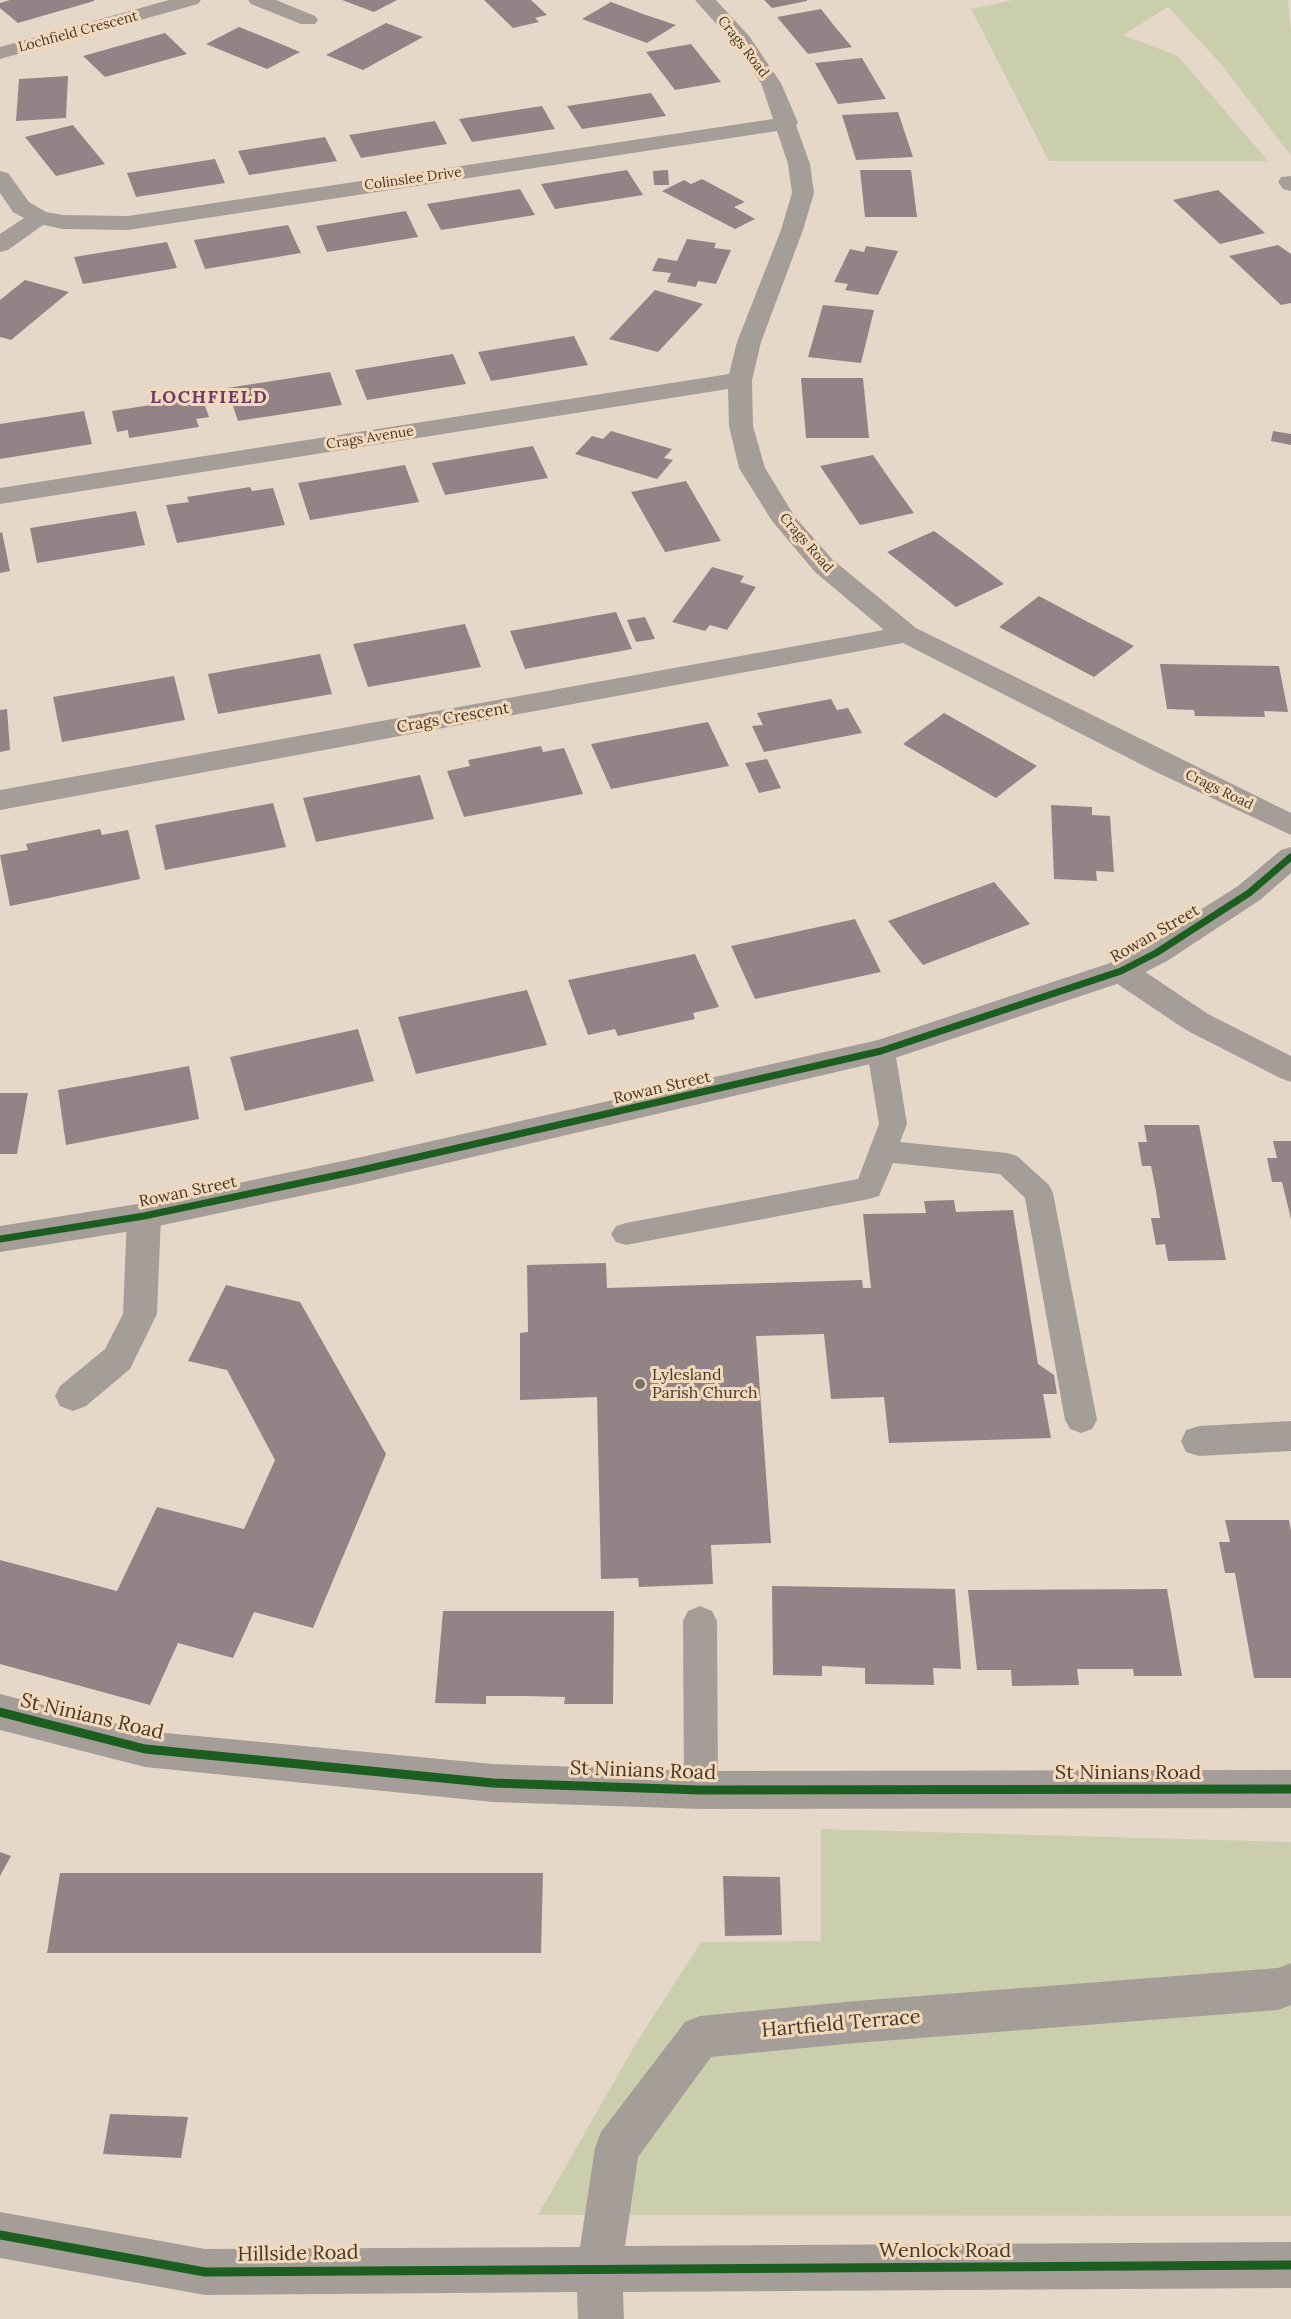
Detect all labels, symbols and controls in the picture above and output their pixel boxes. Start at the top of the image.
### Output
street label: Lochfield Crescent [16,8,140,56]
street label: Crags Road [714,13,772,81]
street label: Colinslee Drive [363,164,463,194]
district label: LOCHFIELD [150,387,268,409]
street label: Crags Avenue [325,423,415,453]
street label: Crags Road [776,510,836,576]
street label: Crags Crescent [395,699,511,737]
street label: Crags Road [1182,766,1256,814]
street label: Rowan Street [1107,901,1203,967]
street label: Rowan Street [611,1067,713,1109]
street label: Rowan Street [137,1172,239,1212]
place label: Lylesland Parish Church [652,1365,758,1403]
marker: Lylesland Parish Church [633,1377,647,1391]
street label: St Ninians Road [18,1689,166,1745]
street label: St Ninians Road [569,1756,717,1786]
street label: St Ninians Road [1055,1761,1201,1785]
street label: Hartfield Terrace [760,2005,922,2043]
street label: Wenlock Road [879,2239,1011,2263]
street label: Hillside Road [237,2241,359,2267]

